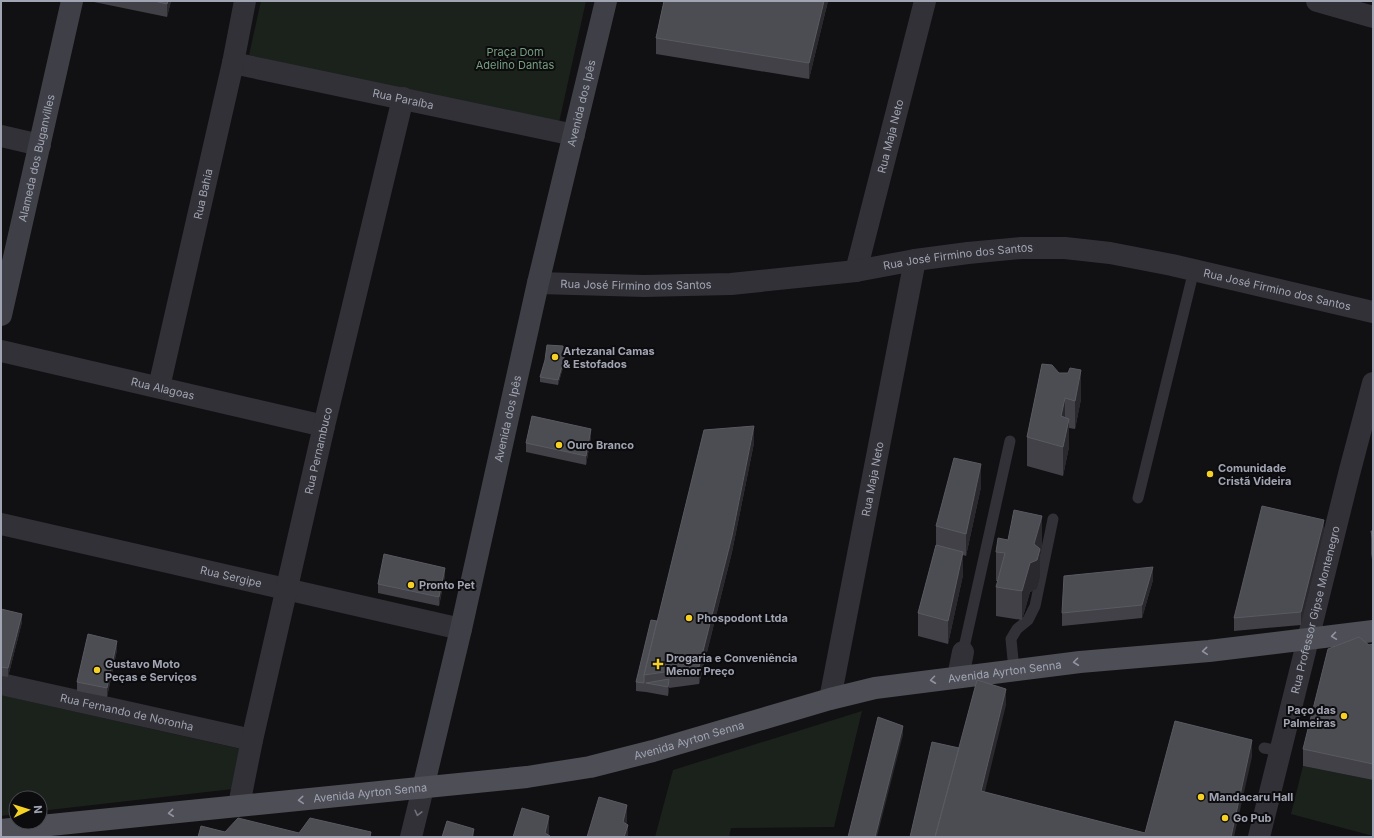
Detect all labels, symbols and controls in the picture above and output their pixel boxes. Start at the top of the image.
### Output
park label: Praça Dom Adelino Dantas [476,45,554,72]
street label: Avenida dos Ipês [564,58,599,148]
street label: Rua Paraíba [371,86,435,112]
street label: Alameda dos Buganvilles [15,93,58,223]
street label: Rua Maja Neto [874,97,907,175]
street label: Rua Bahia [191,167,216,221]
street label: Rua José Firmino dos Santos [882,241,1033,273]
street label: Rua José Firmino dos Santos [1202,266,1353,314]
street label: Rua José Firmino dos Santos [560,277,712,293]
place label: Artezanal Camas & Estofados [563,344,655,371]
marker: Artezanal Camas & Estofados [550,352,560,362]
street label: Rua Alagoas [130,374,196,403]
street label: Avenida dos Ipês [491,374,524,463]
street label: Rua Pernambuco [302,405,335,496]
place label: Ouro Branco [567,438,634,452]
marker: Ouro Branco [554,440,564,450]
street label: Rua Maja Neto [859,440,887,518]
place label: Comunidade Cristã Videira [1218,461,1291,488]
marker: Comunidade Cristã Videira [1205,469,1215,479]
street label: Rua Professor Gipse Montenegro [1288,524,1343,695]
street label: Rua Sergipe [199,563,263,590]
place label: Pronto Pet [419,578,475,592]
marker: Pronto Pet [406,580,416,590]
place label: Phospodont Ltda [697,611,788,625]
marker: Phospodont Ltda [684,613,694,623]
one-way arrow [1331,632,1337,641]
one-way arrow [1202,647,1208,656]
place label: Drogaria e Conveniência Menor Preço [666,651,798,678]
place label: Gustavo Moto Peças e Serviços [105,657,197,684]
street label: Avenida Ayrton Senna [947,657,1062,686]
one-way arrow [1073,658,1079,667]
marker: Drogaria e Conveniência Menor Preço [653,659,663,669]
marker: Gustavo Moto Peças e Serviços [92,665,102,675]
one-way arrow [930,675,936,684]
street label: Rua Fernando de Noronha [59,690,195,734]
place label: Paço das Palmeiras [1283,703,1336,730]
marker: Paço das Palmeiras [1339,711,1349,721]
street label: Avenida Ayrton Senna [632,718,746,763]
street label: Avenida Ayrton Senna [313,780,428,805]
north arrow [8,790,48,830]
place label: Mandacaru Hall [1209,790,1293,804]
marker: Mandacaru Hall [1196,792,1206,802]
one-way arrow [298,795,304,804]
text: N [31,805,45,814]
one-way arrow [168,808,174,817]
one-way arrow [414,809,422,816]
place label: Go Pub [1233,811,1272,825]
marker: Go Pub [1220,813,1230,823]

